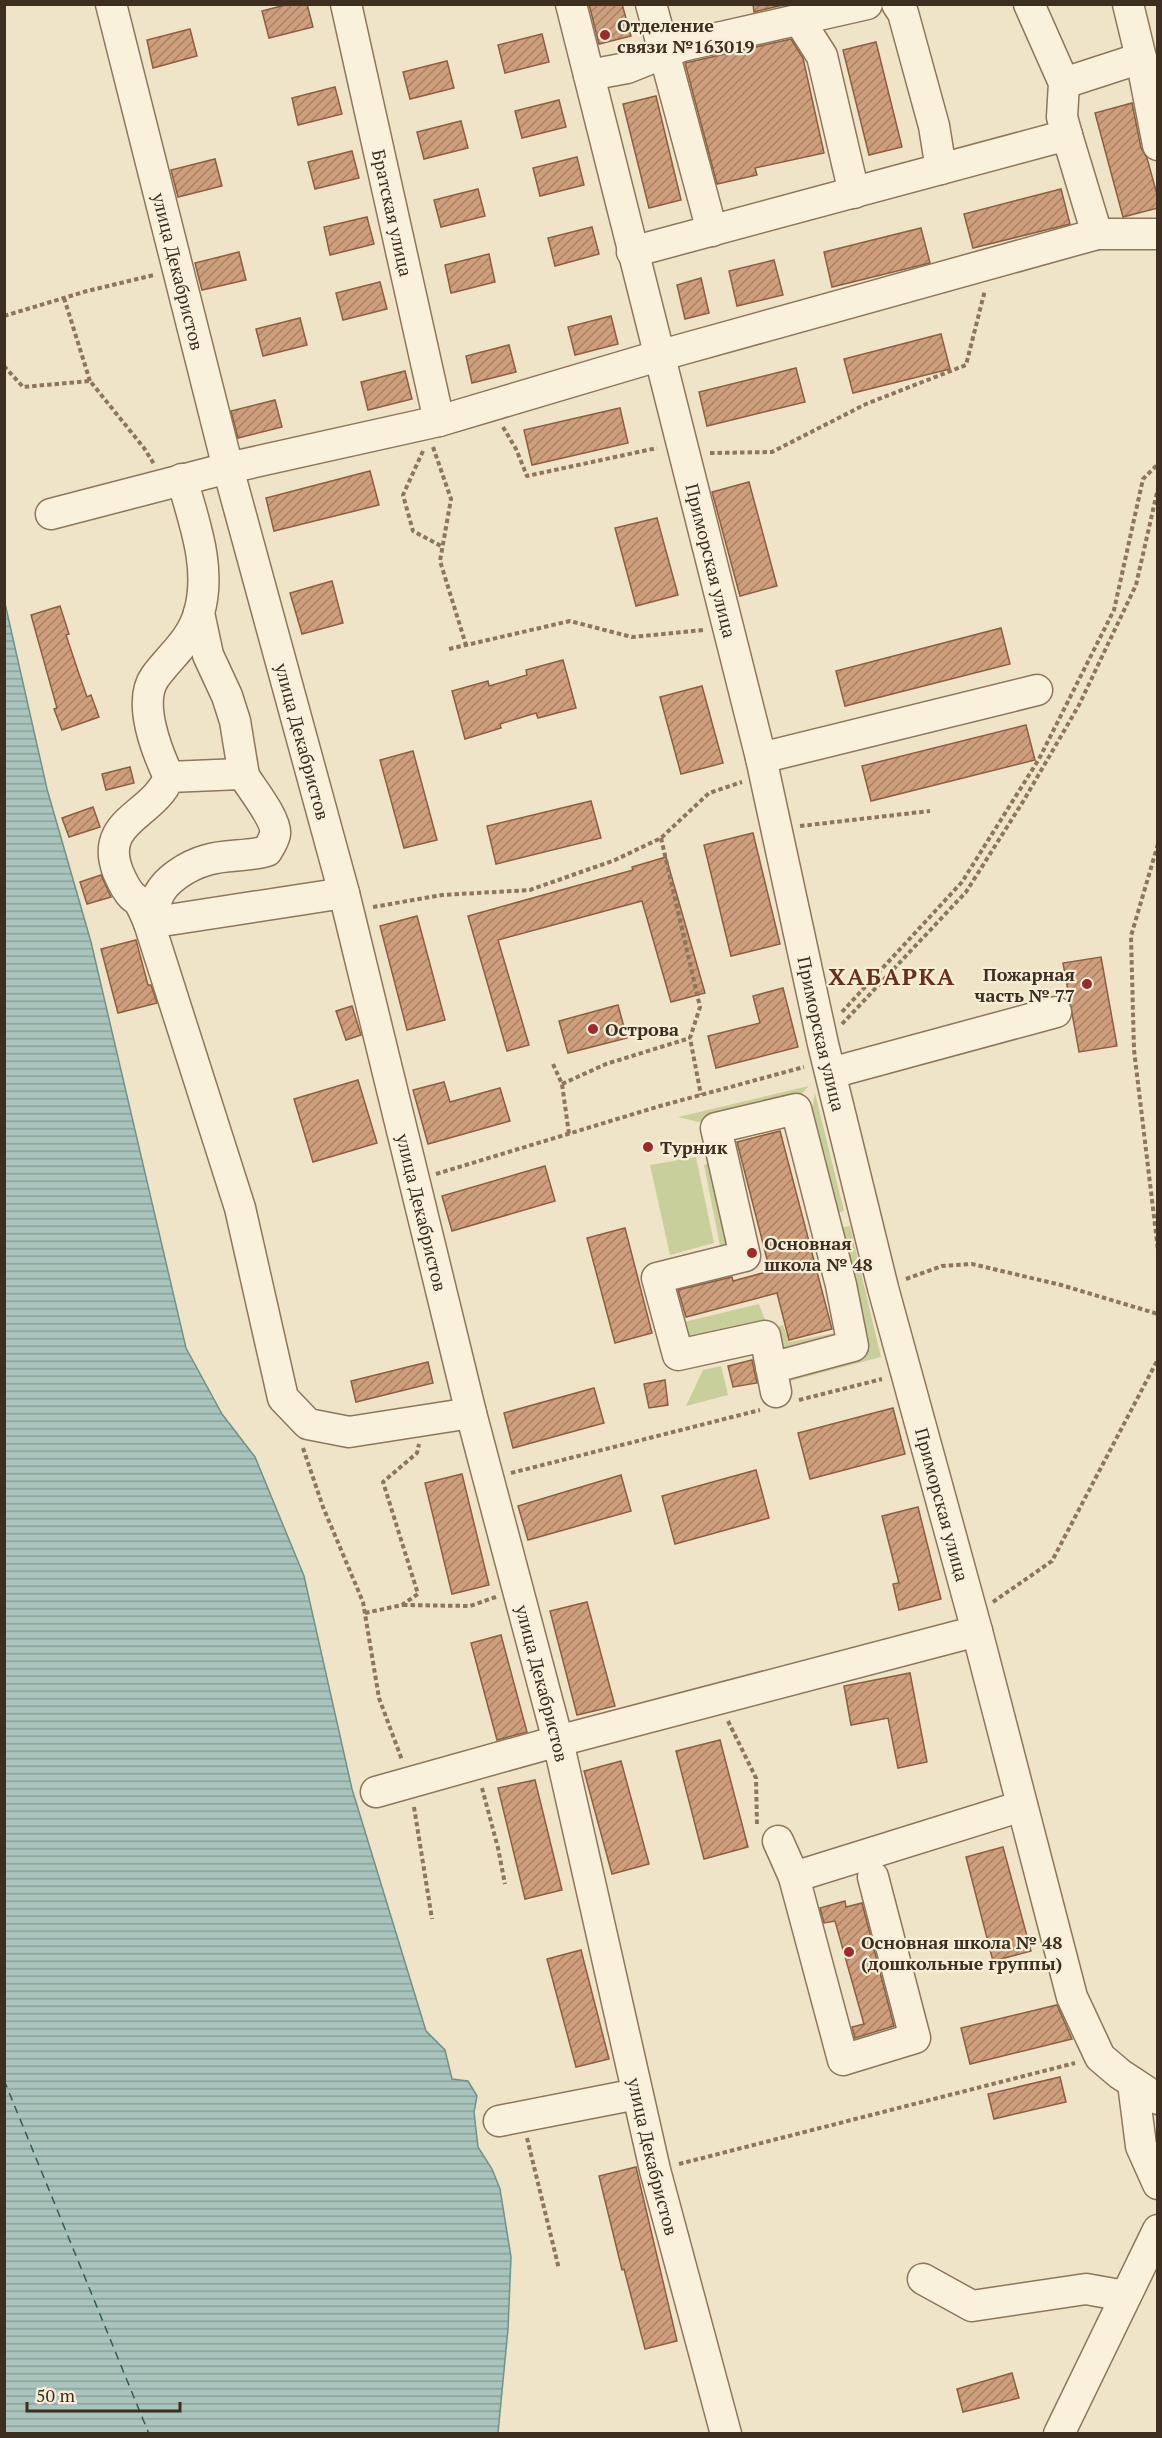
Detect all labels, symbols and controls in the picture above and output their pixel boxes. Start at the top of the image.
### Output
place label: Отделение связи №163019 [617,13,755,58]
marker: Отделение связи №163019 [598,28,612,42]
street label: Братская улица [367,147,418,279]
street label: улица Декабристов [147,189,210,353]
street label: Приморская улица [680,481,742,640]
street label: улица Декабристов [270,659,335,823]
street label: Приморская улица [792,954,851,1114]
district label: ХАБАРКА [828,960,956,992]
place label: Пожарная часть № 77 [975,962,1075,1007]
marker: Пожарная часть № 77 [1080,977,1094,991]
place label: Острова [605,1017,679,1041]
marker: Острова [586,1022,600,1036]
street label: улица Декабристов [391,1130,453,1294]
place label: Турник [660,1135,728,1159]
marker: Турник [641,1140,655,1154]
place label: Основная школа № 48 [764,1231,873,1276]
marker: Основная школа № 48 [745,1246,759,1260]
street label: Приморская улица [910,1425,975,1584]
street label: улица Декабристов [510,1601,574,1764]
place label: Основная школа № 48 (дошкольные группы) [861,1930,1062,1975]
marker: Основная школа № 48 (дошкольные группы) [842,1945,856,1959]
street label: улица Декабристов [622,2074,684,2238]
scale bar [27,2375,180,2413]
text: 50 m [36,2383,76,2407]

